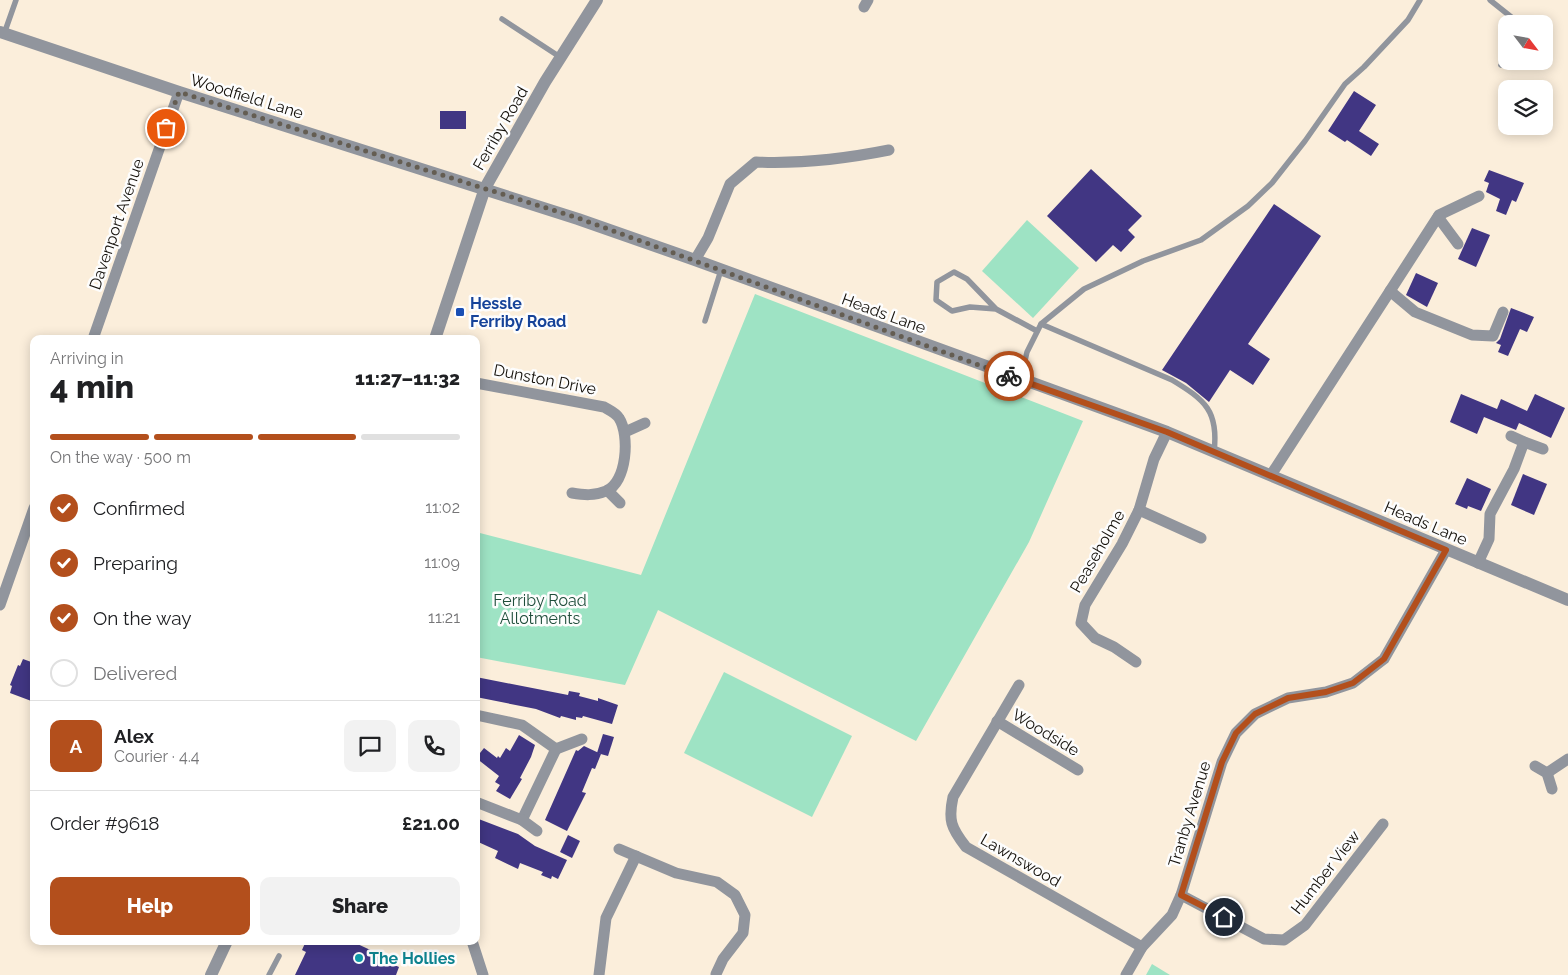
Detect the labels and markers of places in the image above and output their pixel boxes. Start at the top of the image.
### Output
pin [145,107,187,149]
place label: Hessle Ferriby Road [470,294,566,331]
marker: Hessle Ferriby Road [454,306,466,318]
pin [1203,896,1245,938]
place label: The Hollies [369,949,455,968]
marker: The Hollies [353,952,365,964]

